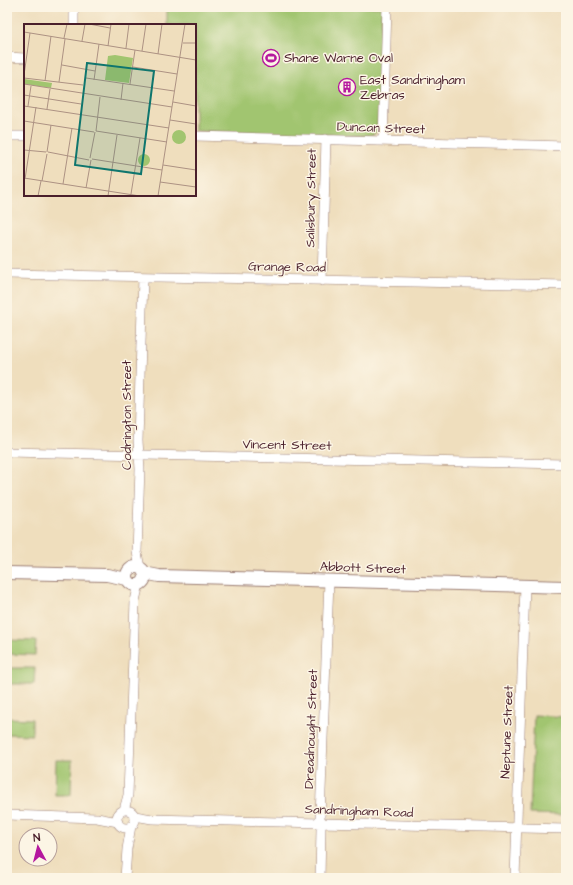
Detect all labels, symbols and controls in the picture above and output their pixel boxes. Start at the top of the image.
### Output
inset map [24,24,196,196]
sports icon: Shane Warne Oval [261,48,281,68]
place label: Shane Warne Oval [284,49,393,67]
place label: East Sandringham Zebras [360,71,466,104]
building icon: East Sandringham Zebras [337,77,357,97]
street label: Duncan Street [337,117,426,139]
street label: Salisbury Street [301,148,322,248]
street label: Grange Road [248,257,327,278]
street label: Codrington Street [118,359,137,470]
street label: Vincent Street [242,435,332,455]
street label: Abbott Street [320,558,407,579]
street label: Dreadnought Street [300,668,323,789]
street label: Neptune Street [496,684,518,779]
street label: Sandringham Road [304,800,414,823]
north arrow [18,827,58,867]
text: N [33,830,41,845]

